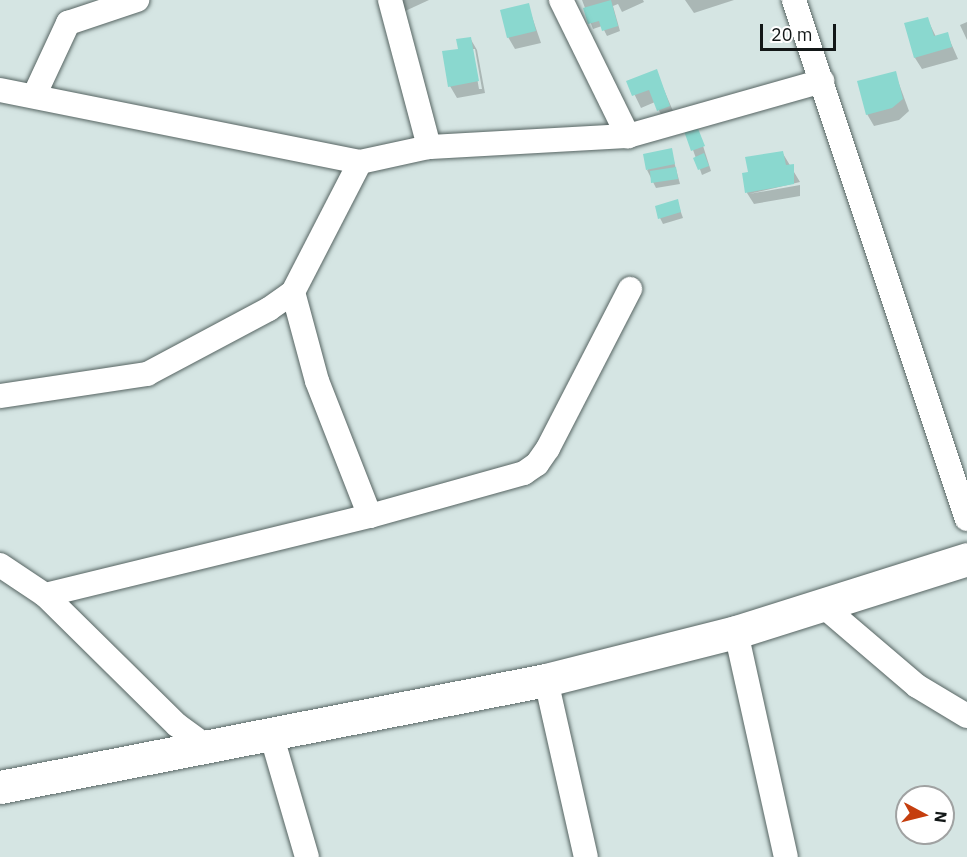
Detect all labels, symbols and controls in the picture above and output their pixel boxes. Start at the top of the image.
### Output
scale bar [763,12,840,50]
text: 20 m [771,23,813,46]
north arrow [895,785,955,845]
text: N [930,810,952,824]

